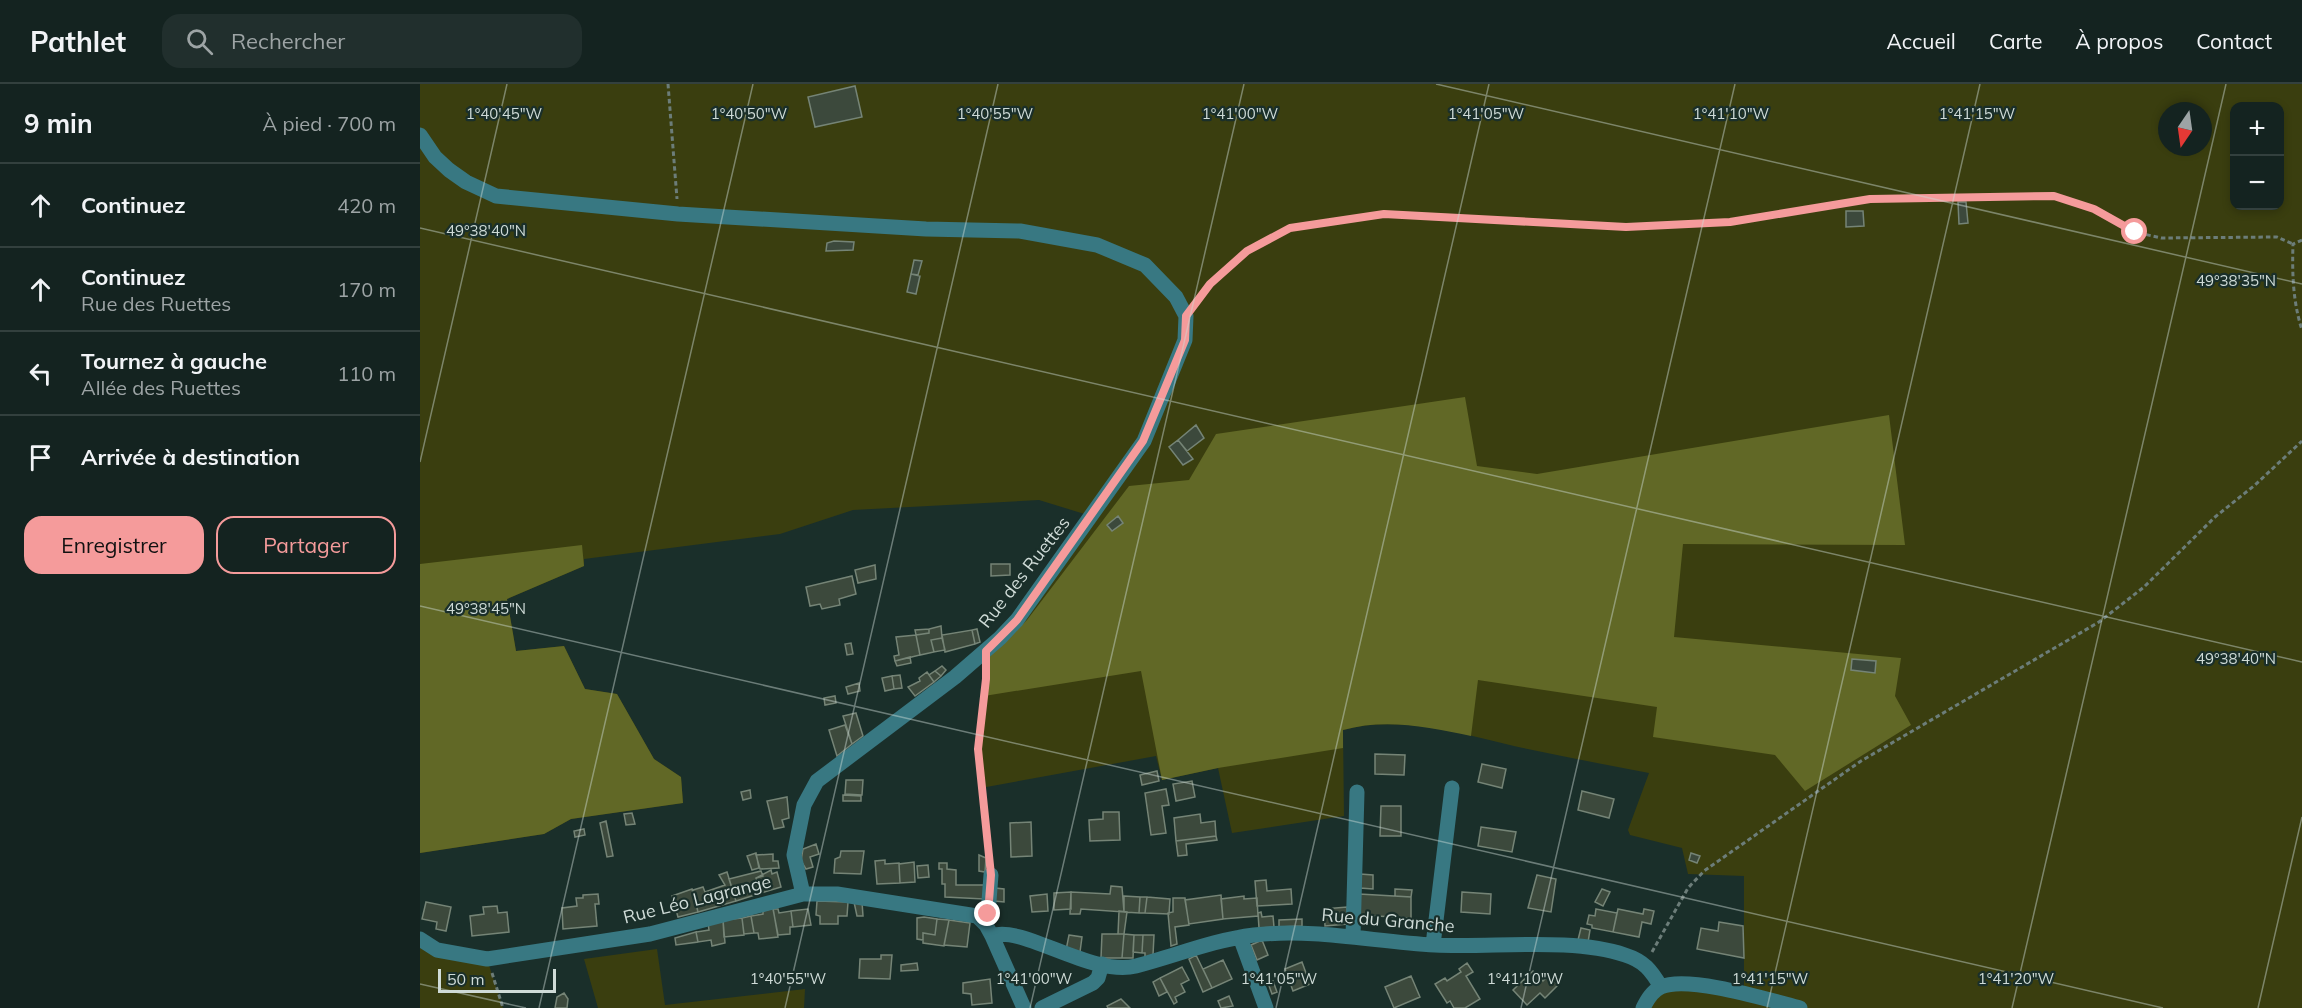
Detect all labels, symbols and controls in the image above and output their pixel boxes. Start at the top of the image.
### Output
search box [162,14,582,68]
text: Pathlet [30,24,126,59]
icon: search [183,25,216,58]
text: Rechercher [231,27,345,55]
text: Accueil [1886,28,1956,54]
text: Carte [1989,28,2042,54]
text: À propos [2075,28,2163,54]
text: Contact [2196,28,2272,54]
north arrow [2158,102,2212,156]
map controls [2230,102,2284,210]
button: + [2230,102,2284,156]
text: 1°40'45"W [466,104,543,123]
text: 1°40'50"W [711,104,788,123]
text: 1°40'55"W [957,104,1034,123]
text: 1°41'00"W [1202,104,1279,123]
text: 1°41'05"W [1448,104,1525,123]
text: 1°41'10"W [1693,104,1770,123]
text: 1°41'15"W [1939,104,2016,123]
text: 9 min [24,107,93,140]
text: À pied · 700 m [263,111,396,136]
button: − [2230,156,2284,210]
icon: ahead [24,189,57,222]
text: Continuez [81,191,186,219]
text: 420 m [337,193,396,218]
route start [2121,218,2147,244]
text: 49°38'40"N [446,221,526,240]
text: Continuez [81,263,186,291]
text: 49°38'35"N [2196,271,2276,290]
icon: ahead [24,273,57,306]
text: 170 m [337,277,396,302]
text: Rue des Ruettes [81,291,231,316]
text: Tournez à gauche [81,347,267,375]
icon: left [24,357,57,390]
text: 110 m [337,361,396,386]
text: Allée des Ruettes [81,375,241,400]
icon: arrive [24,441,57,474]
text: Arrivée à destination [81,443,300,471]
street label: Rue des Ruettes [973,512,1075,632]
button: Enregistrer [24,516,204,574]
button: Partager [216,516,396,574]
text: 49°38'45"N [446,599,526,618]
text: 49°38'40"N [2196,649,2276,668]
street label: Rue Léo Lagrange [621,869,773,929]
route end [974,900,1000,926]
street label: Rue du Granche [1321,903,1455,937]
scale bar [438,966,556,994]
text: 50 m [447,969,484,989]
text: 1°40'55"W [750,969,827,988]
text: 1°41'00"W [996,969,1073,988]
text: 1°41'05"W [1241,969,1318,988]
text: 1°41'10"W [1487,969,1564,988]
text: 1°41'15"W [1732,969,1809,988]
text: 1°41'20"W [1978,969,2055,988]

